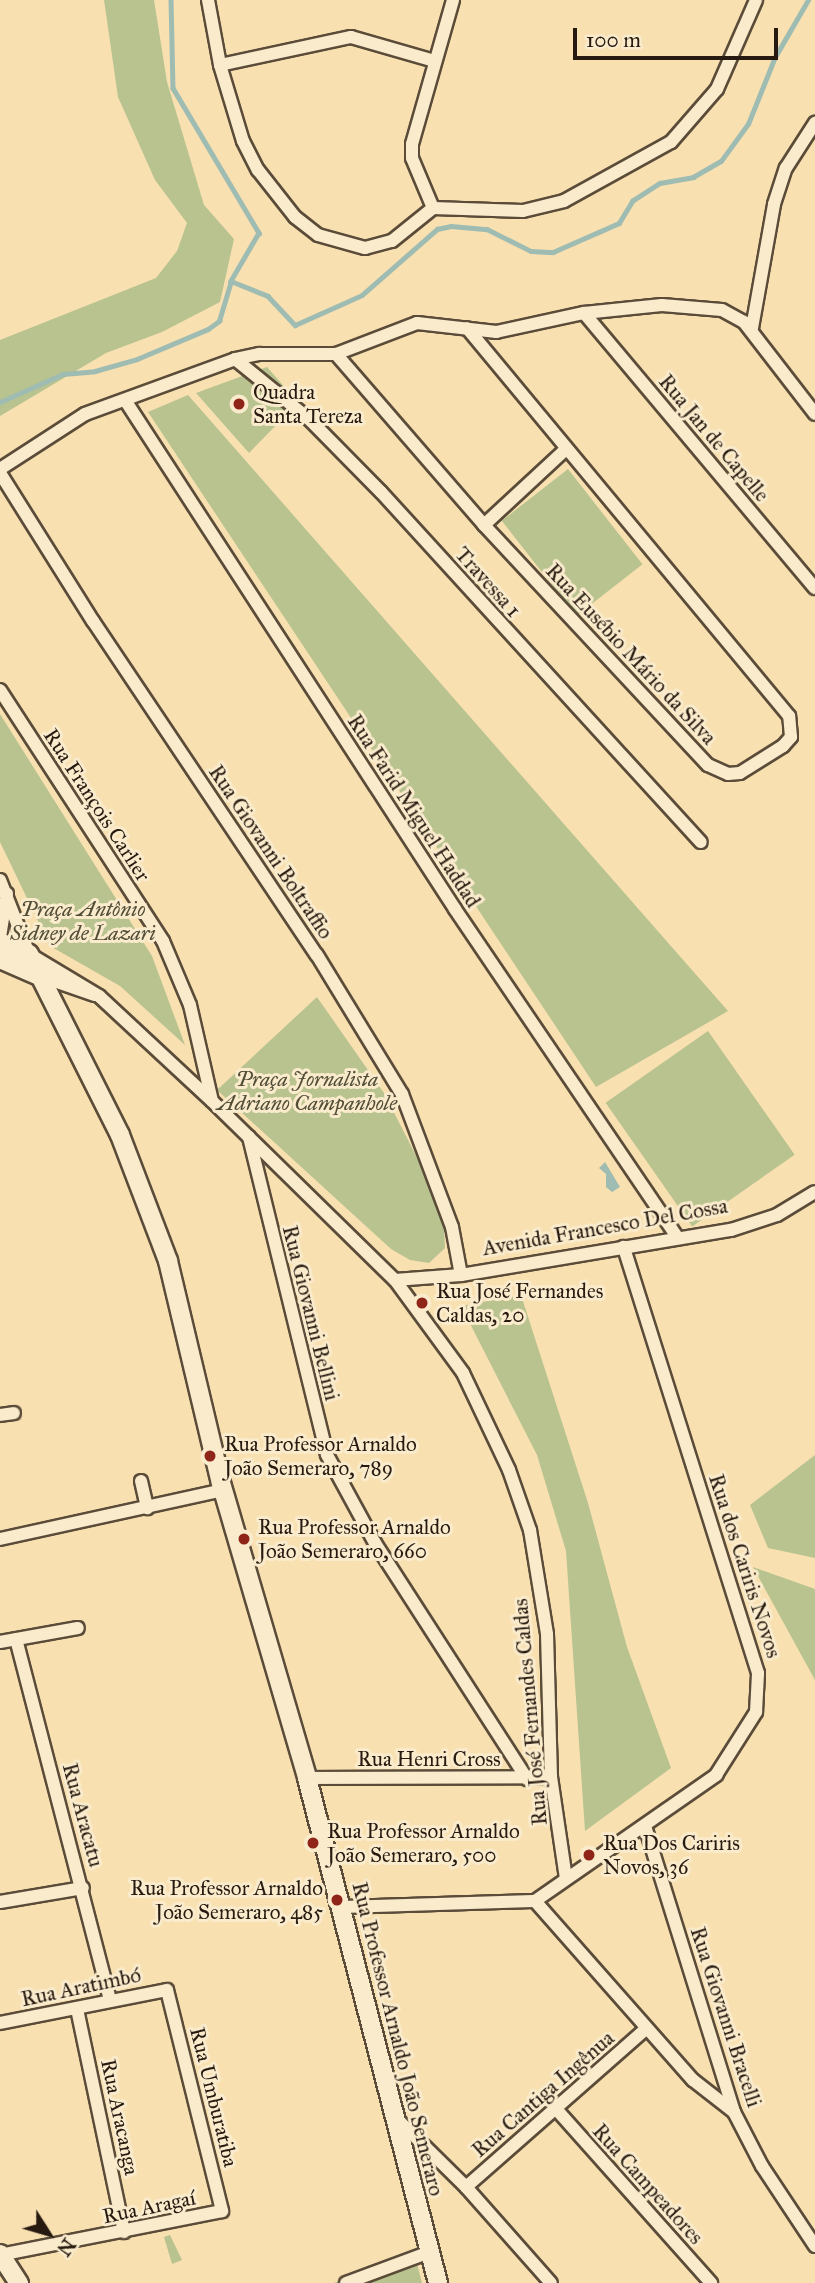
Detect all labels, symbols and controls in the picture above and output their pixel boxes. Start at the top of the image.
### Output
scale bar [577,14,782,58]
text: 100 m [586,27,641,53]
street label: Rua Jan de Capelle [654,369,774,507]
place label: Quadra Santa Tereza [253,379,363,429]
marker: Quadra Santa Tereza [231,396,247,412]
street label: Travessa 1 [450,542,526,622]
street label: Rua Eusébio Mário da Silva [541,558,721,750]
street label: Rua Farid Miguel Haddad [342,710,486,912]
street label: Rua François Carlier [38,724,156,886]
street label: Rua Giovanni Boltraffio [203,760,339,944]
park label: Praça Antônio Sidney de Lazari [10,896,156,946]
park label: Praça Jornalista Adriano Campanhole [217,1066,397,1116]
street label: Avenida Francesco Del Cossa [481,1193,729,1261]
street label: Rua Giovanni Bellini [277,1223,345,1403]
place label: Rua José Fernandes Caldas, 20 [436,1278,603,1328]
marker: Rua José Fernandes Caldas, 20 [414,1295,430,1311]
place label: Rua Professor Arnaldo João Semeraro, 789 [224,1431,417,1481]
marker: Rua Professor Arnaldo João Semeraro, 789 [202,1448,218,1464]
street label: Rua dos Cariris Novos [703,1471,787,1661]
place label: Rua Professor Arnaldo João Semeraro, 660 [258,1514,451,1564]
marker: Rua Professor Arnaldo João Semeraro, 660 [236,1531,252,1547]
street label: Rua José Fernandes Caldas [508,1597,552,1827]
street label: Rua Henri Cross [357,1746,501,1772]
street label: Rua Aracatu [57,1760,109,1870]
place label: Rua Professor Arnaldo João Semeraro, 500 [327,1818,520,1868]
place label: Rua Dos Cariris Novos, 36 [603,1830,740,1880]
marker: Rua Professor Arnaldo João Semeraro, 500 [305,1835,321,1851]
marker: Rua Dos Cariris Novos, 36 [581,1847,597,1863]
place label: Rua Professor Arnaldo João Semeraro, 485 [130,1875,323,1925]
street label: Rua Professor Arnaldo João Semeraro [347,1879,449,2199]
marker: Rua Professor Arnaldo João Semeraro, 485 [329,1892,345,1908]
street label: Rua Giovanni Bracelli [685,1924,767,2110]
street label: Rua Aratimbó [19,1962,143,2012]
street label: Rua Umburatiba [184,2025,244,2169]
street label: Rua Cantiga Ingênua [467,2025,619,2163]
street label: Rua Aracanga [95,2057,145,2177]
street label: Rua Campeadores [587,2119,709,2249]
street label: Rua Aragaí [100,2185,198,2229]
north arrow [14,2199,84,2269]
text: N [52,2234,80,2260]

